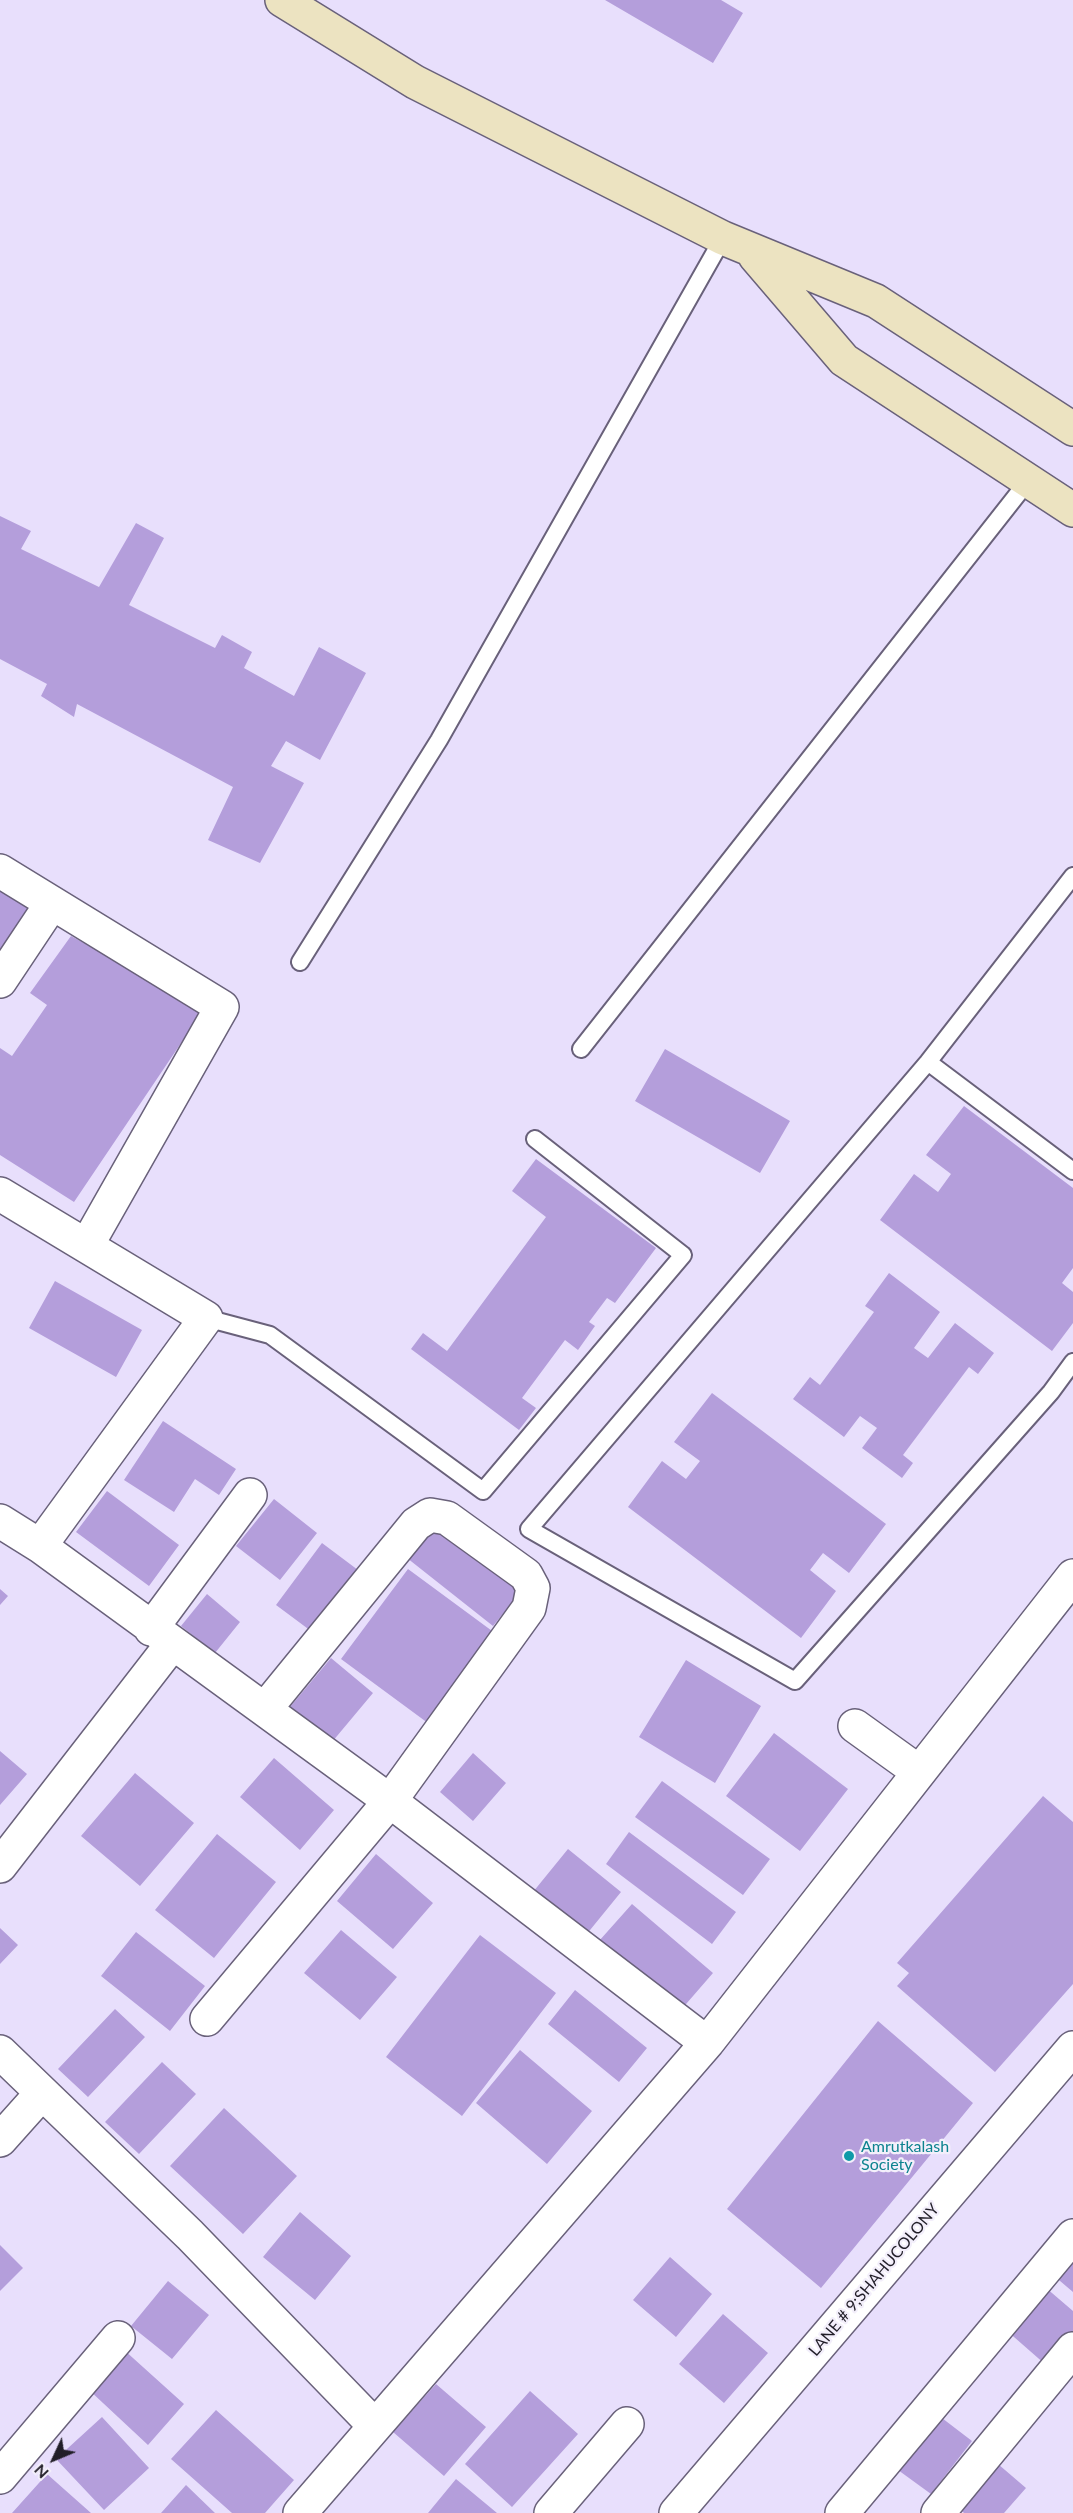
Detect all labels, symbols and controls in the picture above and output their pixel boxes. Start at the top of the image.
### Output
place label: Amrutkalash Society [861,2137,949,2175]
marker: Amrutkalash Society [842,2149,856,2163]
street label: LANE # 9;SHAHUCOLONY [805,2200,943,2360]
north arrow [24,2429,84,2489]
text: N [30,2461,52,2483]

